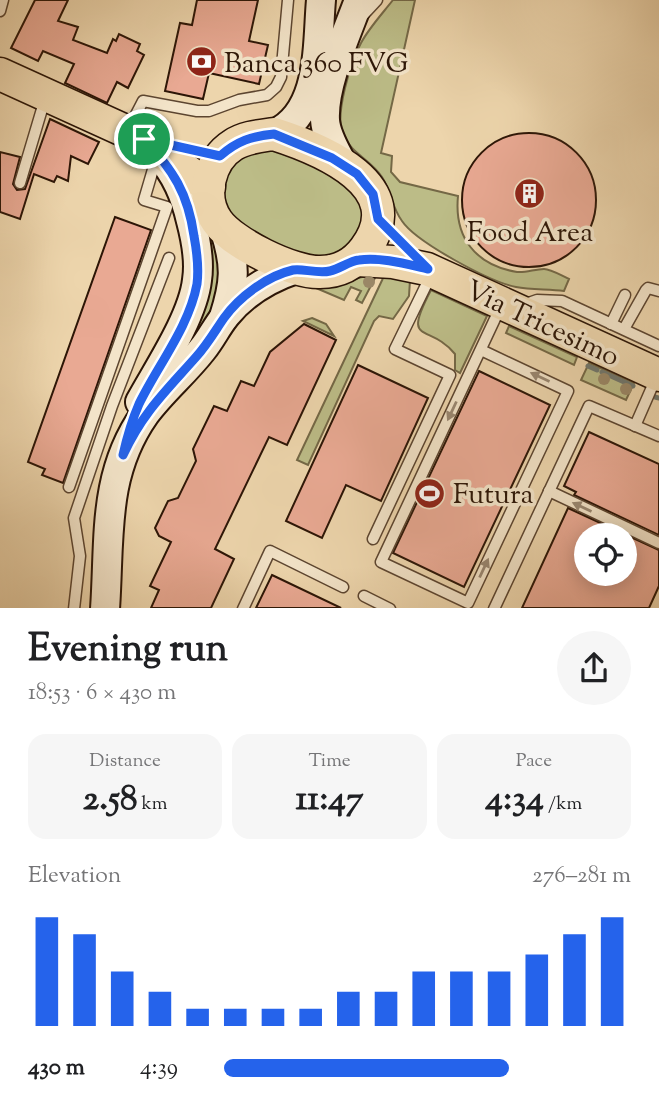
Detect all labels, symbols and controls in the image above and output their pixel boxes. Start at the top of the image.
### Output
bank icon: Banca 360 FVG [184,45,218,79]
place label: Banca 360 FVG [224,45,409,85]
pin [114,109,174,169]
icon: arrive [125,120,163,158]
building icon: Food Area [513,177,547,211]
place label: Food Area [467,214,593,254]
street label: Via Tricesimo [458,271,625,378]
one-way arrow [530,372,550,383]
one-way arrow [446,401,458,421]
sports icon: Futura [413,476,447,510]
place label: Futura [453,476,533,516]
one-way arrow [572,501,592,513]
map controls [574,523,637,586]
button: locate [574,523,637,586]
one-way arrow [479,558,490,578]
text: Evening run [28,624,228,678]
button: share [557,631,631,705]
text: 18:53 · 6 × 430 m [28,677,176,710]
text: Distance [89,748,161,775]
text: Time [308,748,351,775]
text: Pace [516,748,552,775]
text: 2.58 [83,775,137,826]
text: 11:47 [295,775,364,826]
text: 4:34 [485,775,544,826]
text: km [137,791,168,818]
text: /km [544,791,582,818]
text: Elevation [28,860,121,893]
text: 276–281 m [532,860,631,893]
text: 430 m [28,1052,85,1085]
text: 4:39 [140,1052,178,1085]

